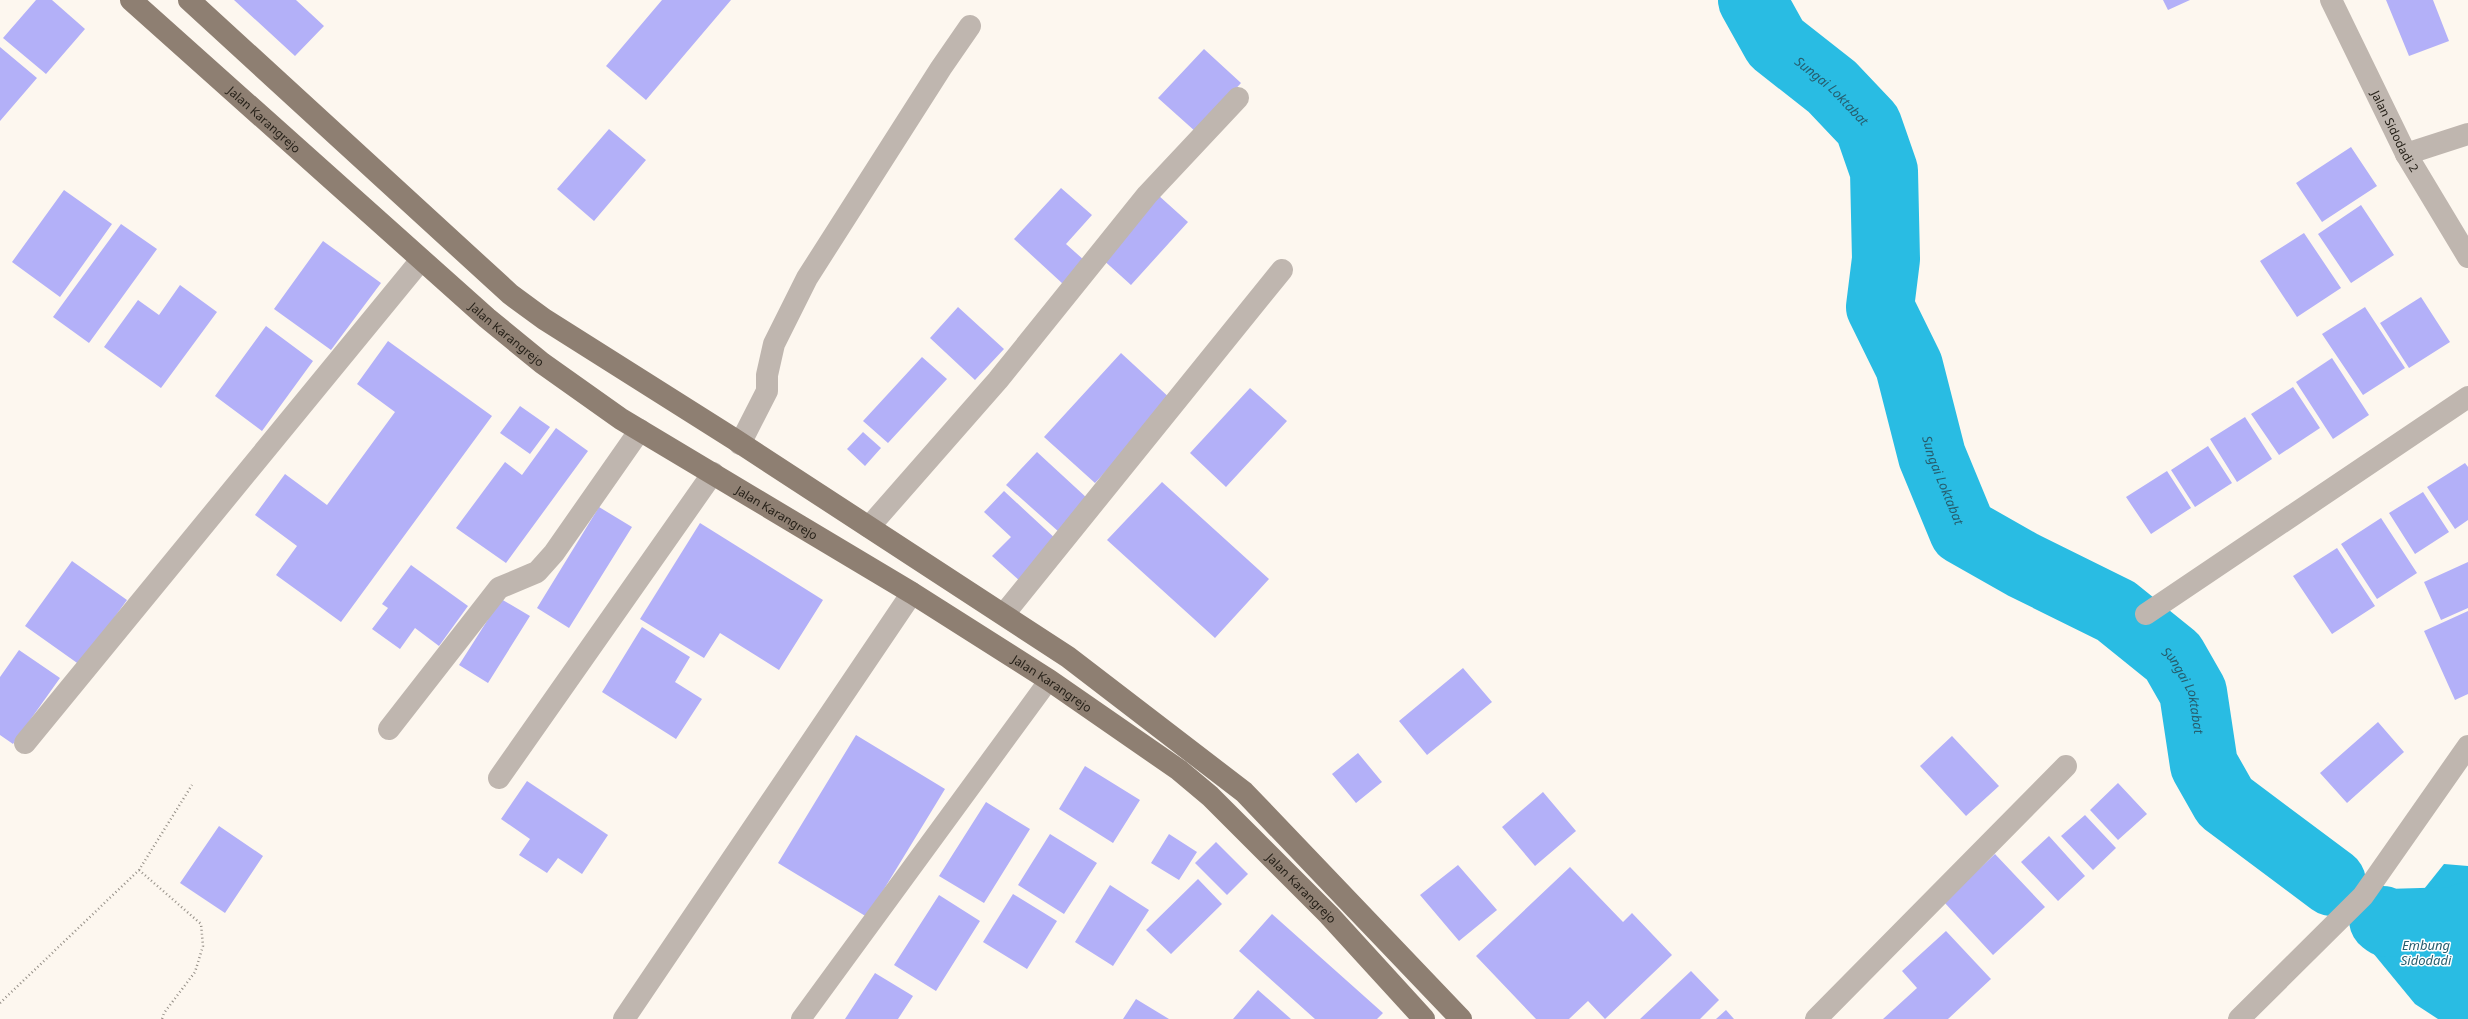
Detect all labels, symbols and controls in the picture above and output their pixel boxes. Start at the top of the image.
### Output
water label: Sungai Loktabat [1791,52,1873,130]
street label: Jalan Karangrejo [224,81,305,156]
street label: Jalan Sidodadi 2 [2367,86,2423,175]
street label: Jalan Karangrejo [465,297,548,370]
water label: Sungai Loktabat [1918,434,1969,528]
street label: Jalan Karangrejo [732,481,821,543]
water label: Sungai Loktabat [2158,643,2208,736]
street label: Jalan Karangrejo [1008,650,1096,716]
street label: Jalan Karangrejo [1262,848,1341,927]
water label: Embung Sidodadi [2401,936,2452,969]

